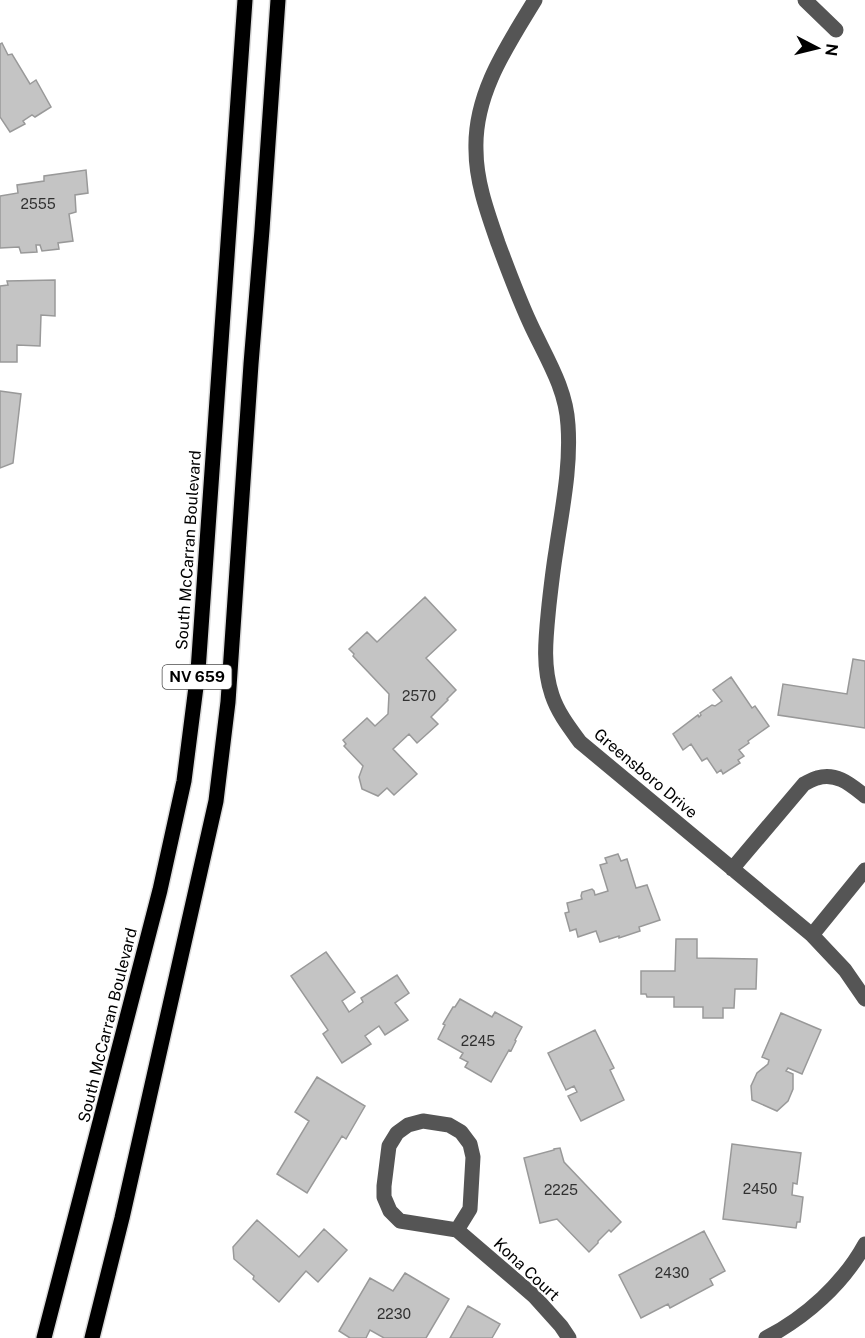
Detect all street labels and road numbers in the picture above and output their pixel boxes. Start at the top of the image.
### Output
street label: South McCarran Boulevard [172,450,205,650]
road number: NV 659 [162,665,232,689]
street label: Greensboro Drive [590,725,701,822]
street label: South McCarran Boulevard [74,926,141,1124]
street label: Kona Court [490,1234,564,1305]

